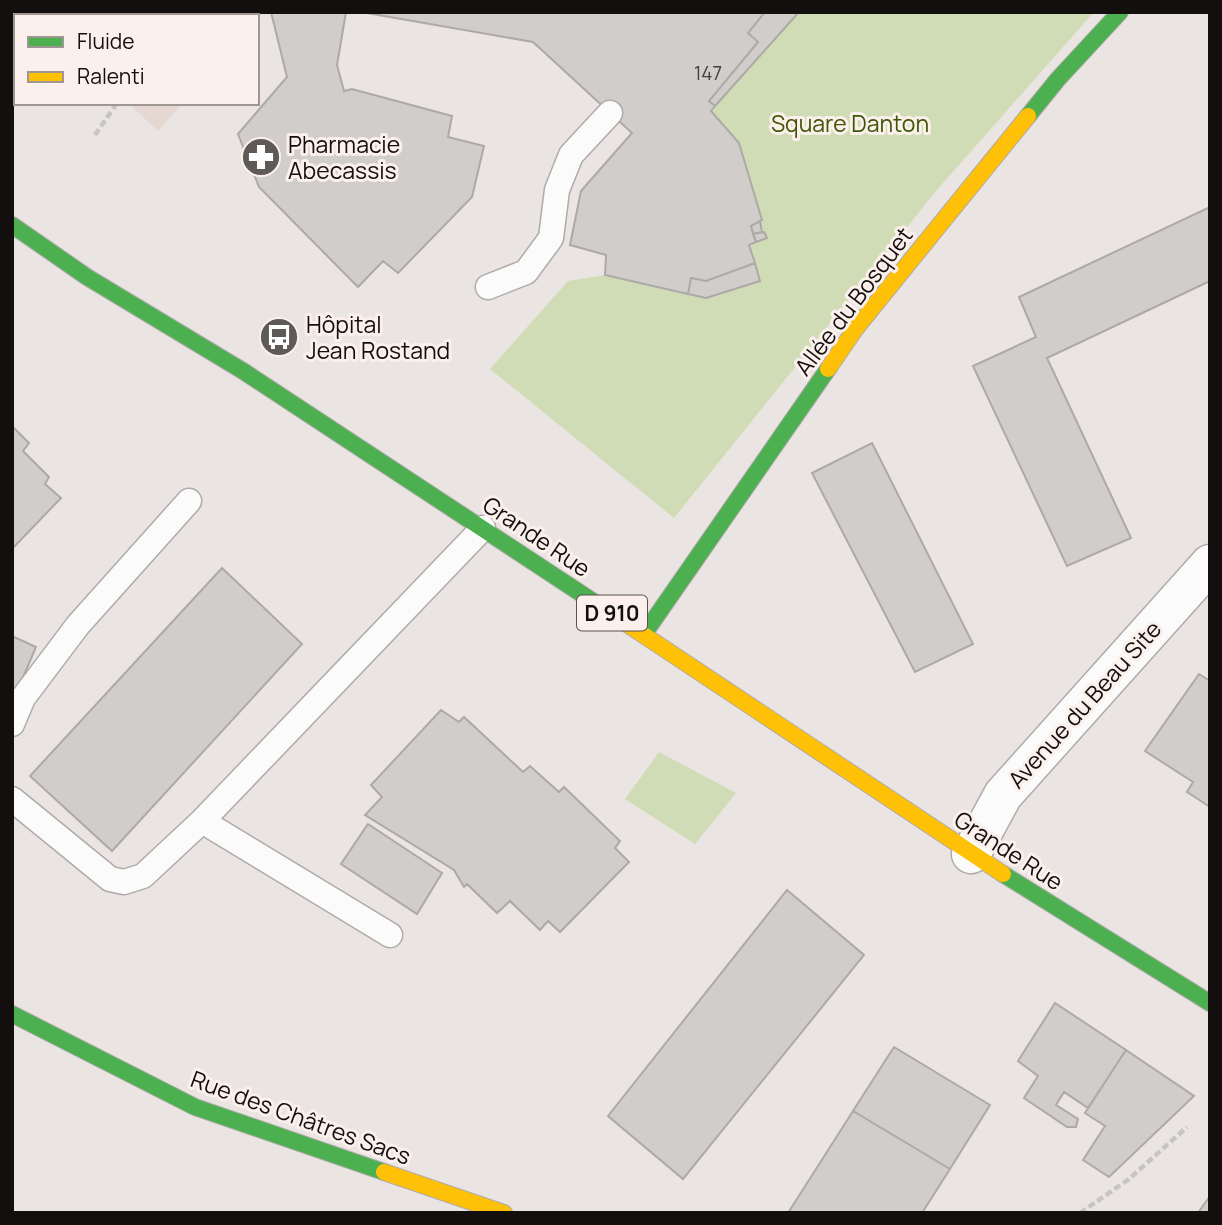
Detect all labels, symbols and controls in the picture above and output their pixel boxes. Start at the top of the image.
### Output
legend [14,14,259,105]
text: Fluide [77,27,135,55]
house number: 147 [694,60,722,86]
text: Ralenti [77,62,145,90]
park label: Square Danton [771,107,929,139]
place label: Pharmacie Abecassis [288,128,400,186]
pharmacy icon: Pharmacie Abecassis [240,136,282,178]
street label: Allée du Bosquet [787,220,919,382]
place label: Hôpital Jean Rostand [306,308,450,366]
bus stop icon: Hôpital Jean Rostand [258,316,300,358]
street label: Grande Rue [477,488,597,584]
road number: D 910 [577,596,647,630]
street label: Avenue du Beau Site [1000,613,1168,795]
street label: Grande Rue [948,803,1070,897]
street label: Rue des Châtres Sacs [187,1062,415,1172]

